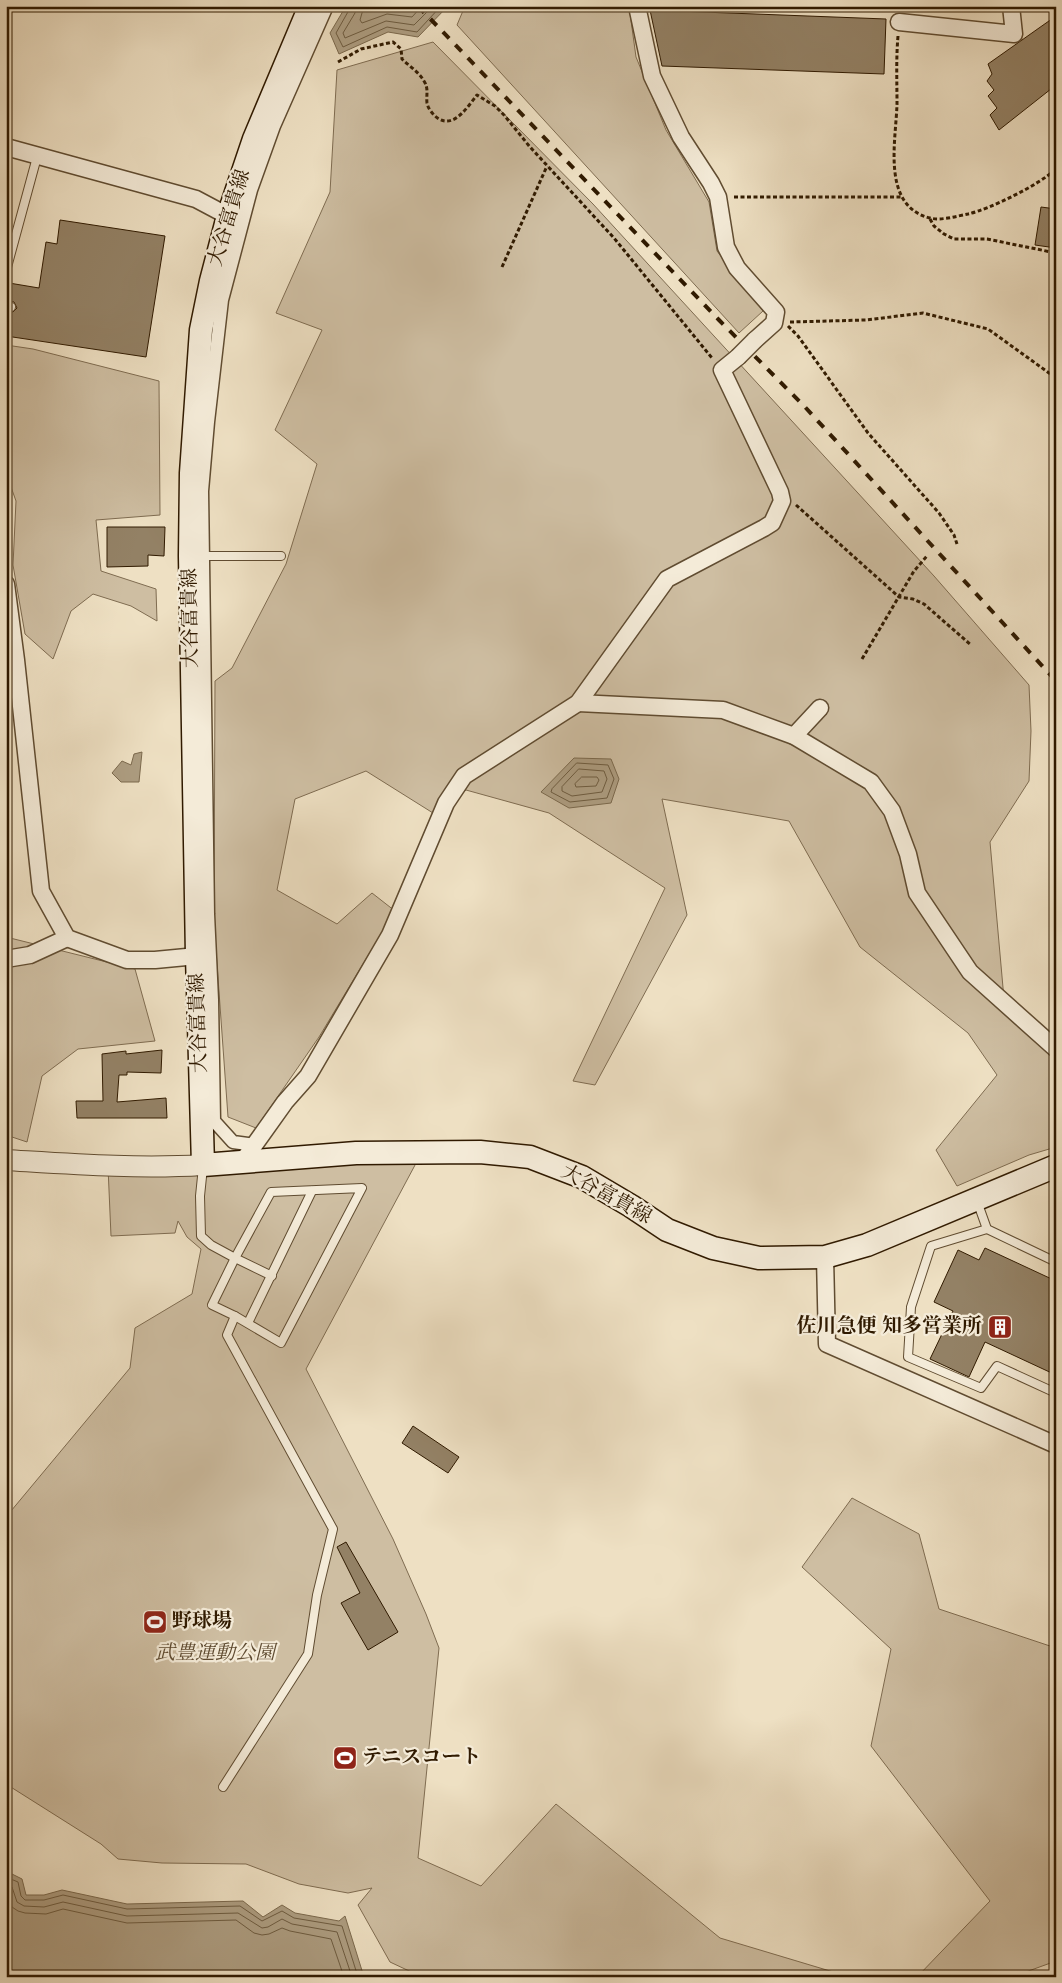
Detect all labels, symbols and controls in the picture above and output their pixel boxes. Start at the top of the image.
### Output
street label: 大谷富貴線 [204,167,254,269]
street label: 大谷富貴線 [178,568,202,668]
street label: 大谷富貴線 [185,973,211,1073]
street label: 大谷富貴線 [557,1160,656,1228]
place label: 佐川急便 知多営業所 [796,1314,982,1337]
building icon: 佐川急便 知多営業所 [987,1314,1013,1340]
sports icon: 野球場 [142,1609,168,1635]
place label: 野球場 [172,1610,232,1632]
park label: 武豊運動公園 [155,1642,278,1664]
sports icon: テニスコート [332,1745,358,1771]
place label: テニスコート [362,1747,481,1768]

